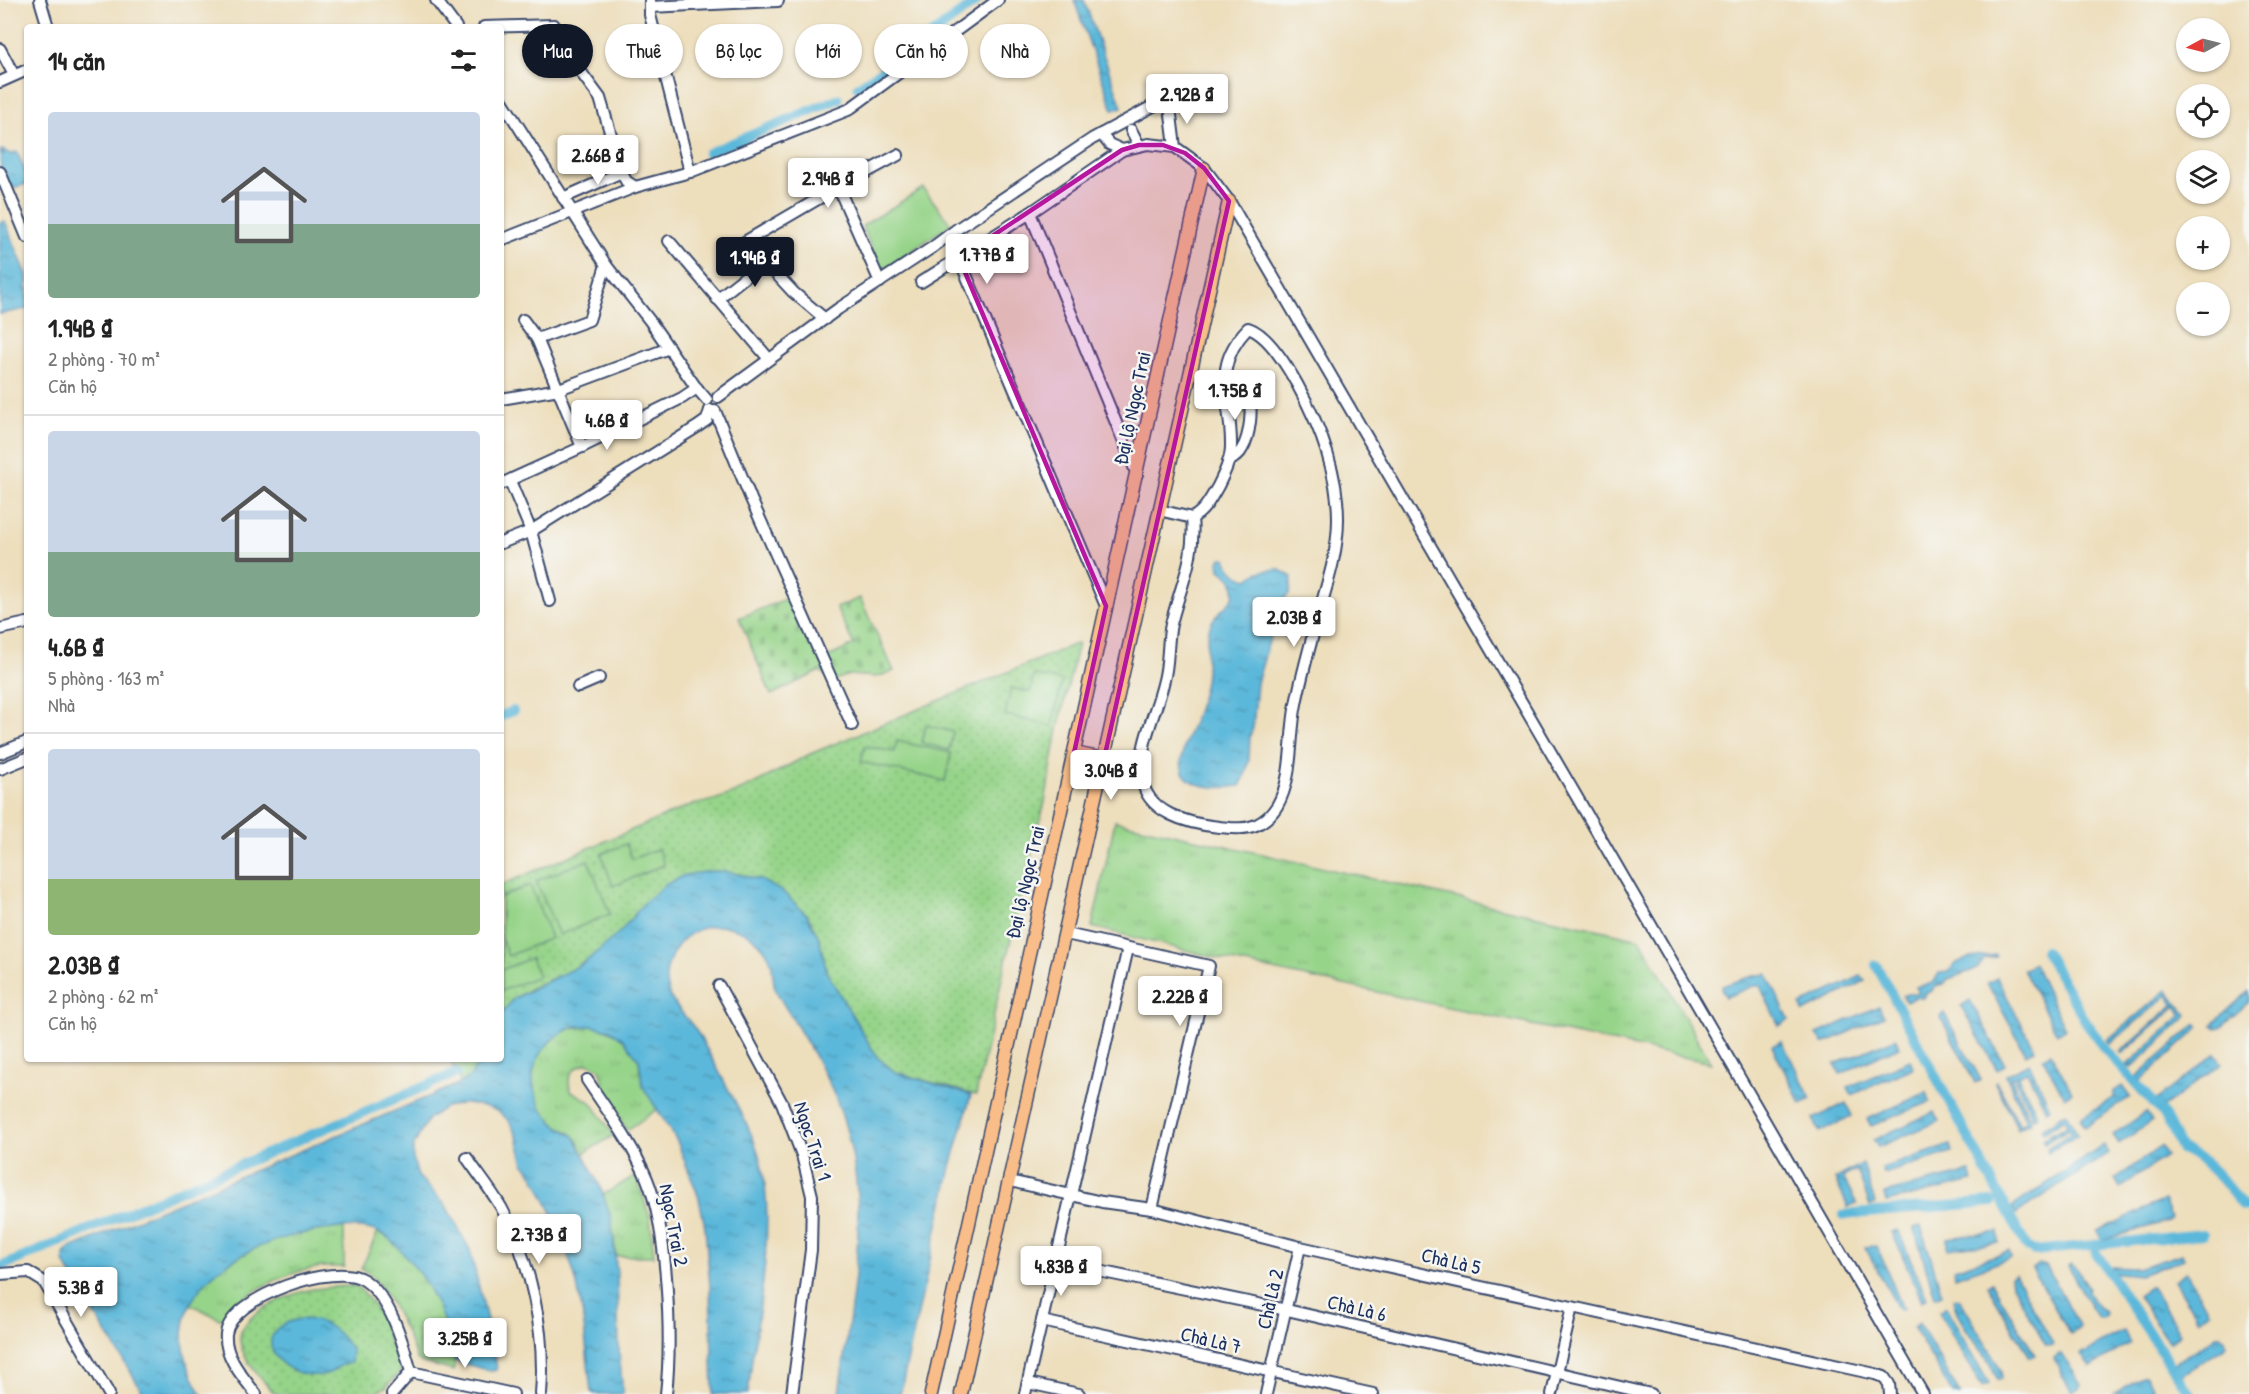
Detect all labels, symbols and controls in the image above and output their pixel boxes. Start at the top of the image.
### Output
north arrow [2176,18,2230,72]
map controls [2176,18,2230,336]
chip: Mua [522,24,593,78]
chip: Thuê [605,24,683,78]
chip: Bộ lọc [695,24,783,78]
chip: Mới [795,24,862,78]
chip: Căn hộ [874,24,968,78]
chip: Nhà [980,24,1050,78]
text: 14 căn [48,43,105,78]
icon: filters [447,44,480,77]
pin: 2.92B ₫ [1132,74,1242,125]
text: 2.92B ₫ [1160,80,1214,107]
button: locate [2176,84,2230,138]
pin: 2.66B ₫ [543,135,653,186]
text: 2.66B ₫ [571,141,625,168]
button: layers [2176,150,2230,204]
icon: home [210,151,318,259]
pin: 2.94B ₫ [773,158,883,209]
text: 2.94B ₫ [802,164,854,191]
button: + [2176,216,2230,270]
pin: 1.77B ₫ [932,234,1042,285]
pin: 1.94B ₫ [700,237,810,288]
text: 1.77B ₫ [960,240,1014,267]
text: 1.94B ₫ [730,243,780,270]
button: − [2176,282,2230,336]
text: 1.94B ₫ [48,310,113,345]
text: 2 phòng · 70 m² [48,345,160,372]
street label: Đại lộ Ngọc Trai [1106,349,1157,467]
pin: 1.75B ₫ [1180,370,1290,421]
text: Căn hộ [48,372,97,399]
text: 1.75B ₫ [1208,376,1262,403]
pin: 4.6B ₫ [558,400,656,451]
text: 4.6B ₫ [585,406,629,433]
icon: home [210,470,318,578]
pin: 2.03B ₫ [1239,597,1349,648]
text: 2.03B ₫ [1266,603,1322,630]
text: 4.6B ₫ [48,629,104,664]
text: 5 phòng · 163 m² [48,664,164,691]
text: Nhà [48,691,75,718]
pin: 3.04B ₫ [1056,750,1166,801]
text: 3.04B ₫ [1084,756,1138,783]
icon: home [210,788,318,896]
street label: Đại lộ Ngọc Trai [998,823,1051,941]
text: 2.03B ₫ [48,947,120,982]
pin: 2.22B ₫ [1125,976,1235,1027]
text: 2 phòng · 62 m² [48,982,158,1009]
text: 2.22B ₫ [1152,982,1208,1009]
text: Căn hộ [48,1009,97,1036]
street label: Ngọc Trai 1 [788,1098,839,1184]
street label: Ngọc Trai 2 [653,1181,696,1269]
pin: 2.73B ₫ [484,1214,594,1265]
text: 2.73B ₫ [511,1220,567,1247]
street label: Chà Là 5 [1419,1241,1484,1281]
pin: 4.83B ₫ [1006,1246,1116,1297]
text: 4.83B ₫ [1035,1252,1087,1279]
street label: Chà Là 2 [1249,1265,1290,1332]
pin: 5.3B ₫ [32,1267,130,1318]
text: 5.3B ₫ [58,1273,104,1300]
street label: Chà Là 6 [1325,1288,1389,1327]
pin: 3.25B ₫ [410,1318,520,1369]
street label: Chà Là 7 [1178,1319,1244,1360]
text: 3.25B ₫ [438,1324,492,1351]

